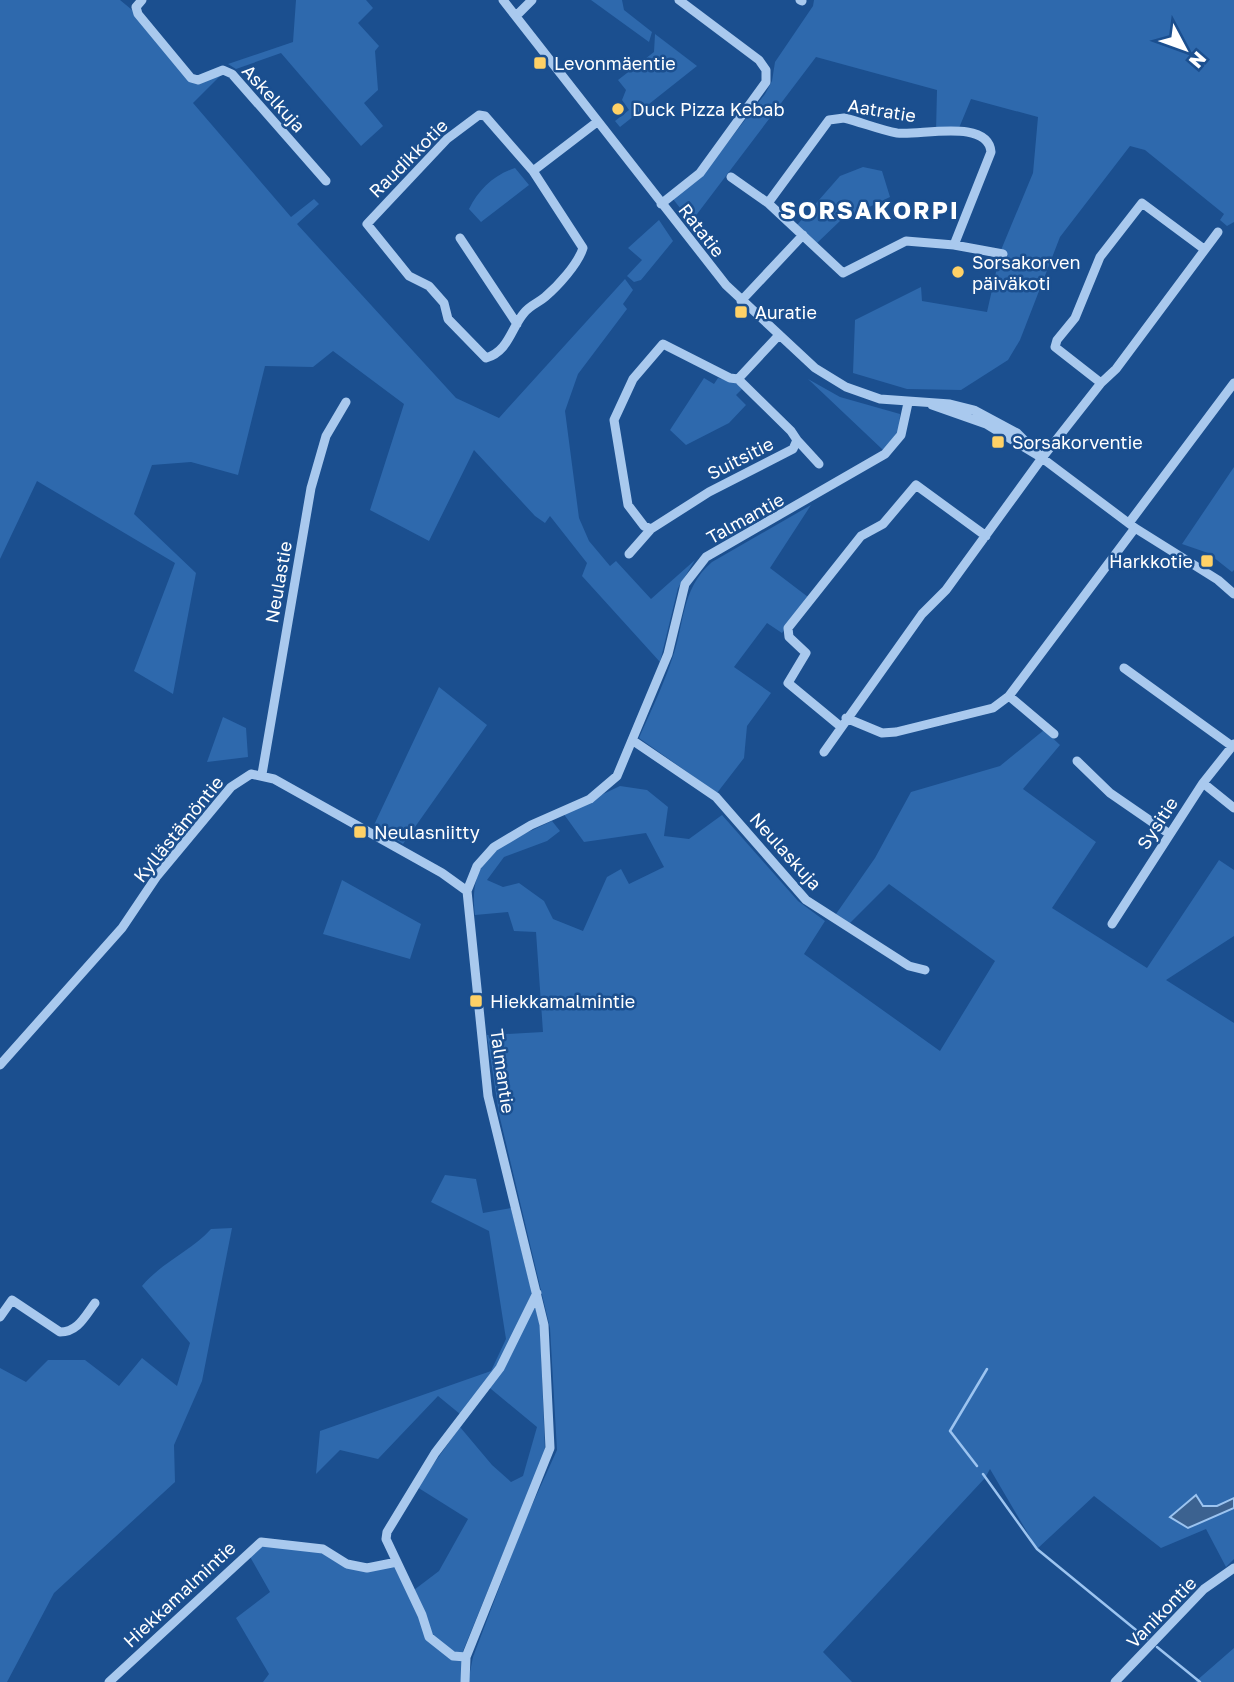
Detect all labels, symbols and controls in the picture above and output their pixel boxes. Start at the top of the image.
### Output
north arrow [1150,14,1220,84]
text: N [1185,47,1212,73]
place label: Levonmäentie [554,52,676,74]
marker: Levonmäentie [532,55,548,71]
street label: Askelkuja [238,60,310,136]
street label: Aatratie [846,94,918,126]
place label: Duck Pizza Kebab [632,98,785,120]
marker: Duck Pizza Kebab [610,101,626,117]
street label: Raudikkotie [364,114,452,202]
district label: SORSAKORPI [780,195,960,224]
street label: Ratatie [674,199,730,261]
place label: Sorsakorven päiväkoti [972,251,1080,294]
marker: Sorsakorven päiväkoti [950,264,966,280]
place label: Auratie [755,301,817,323]
marker: Auratie [733,304,749,320]
place label: Sorsakorventie [1012,431,1143,453]
street label: Suitsitie [703,432,777,484]
marker: Sorsakorventie [990,434,1006,450]
street label: Talmantie [703,488,787,548]
street label: Neulastie [260,539,296,625]
place label: Harkkotie [1109,550,1193,572]
marker: Harkkotie [1199,553,1215,569]
street label: Kyllästämöntie [128,771,228,887]
street label: Sysitie [1132,793,1182,853]
street label: Neulaskuja [746,808,826,894]
place label: Neulasniitty [374,821,480,843]
marker: Neulasniitty [352,824,368,840]
place label: Hiekkamalmintie [490,990,635,1012]
marker: Hiekkamalmintie [468,993,484,1009]
street label: Talmantie [486,1027,520,1115]
street label: Hiekkamalmintie [118,1536,240,1652]
street label: Vanikontie [1121,1572,1201,1652]

